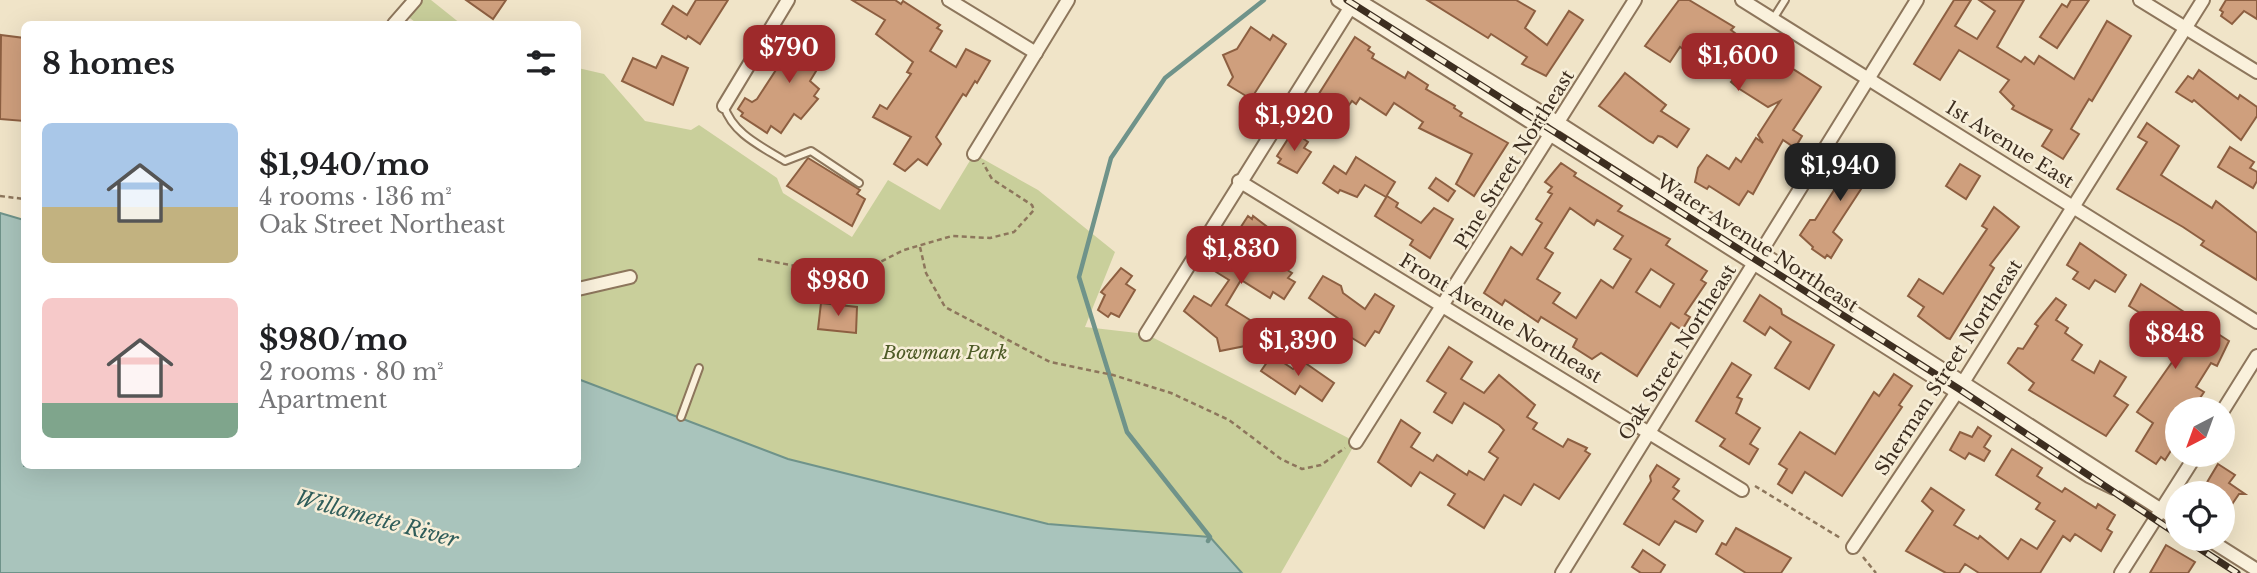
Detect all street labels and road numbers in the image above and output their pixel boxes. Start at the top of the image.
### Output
street label: Pine Street Northeast [1450,65,1579,253]
street label: 1st Avenue East [1941,96,2079,194]
street label: Water Avenue Northeast [1652,169,1864,318]
street label: Front Avenue Northeast [1395,249,1607,388]
street label: Sherman Street Northeast [1870,254,2027,480]
street label: Oak Street Northeast [1614,259,1741,445]

